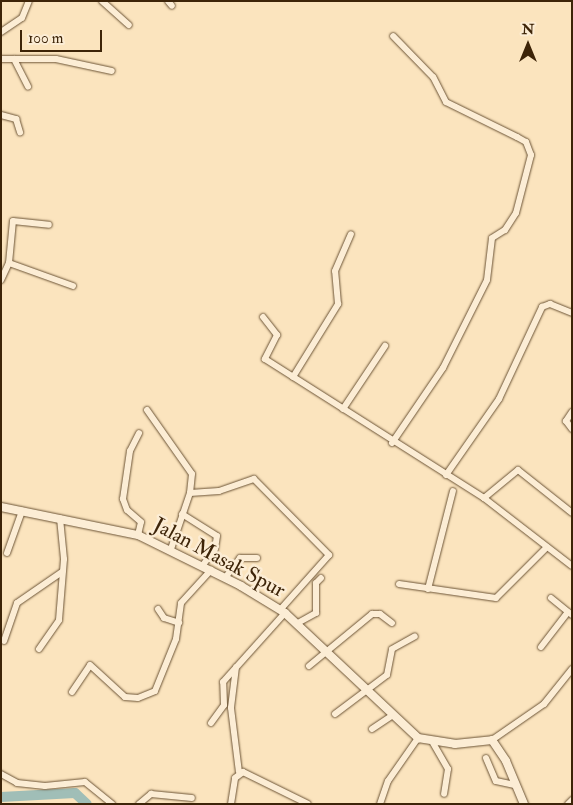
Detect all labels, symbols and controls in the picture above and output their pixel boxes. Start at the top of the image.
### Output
scale bar [22,20,105,52]
north arrow [503,20,553,70]
text: N [522,21,534,38]
text: 100 m [28,29,63,48]
street label: Jalan Masak Spur [149,513,289,603]

